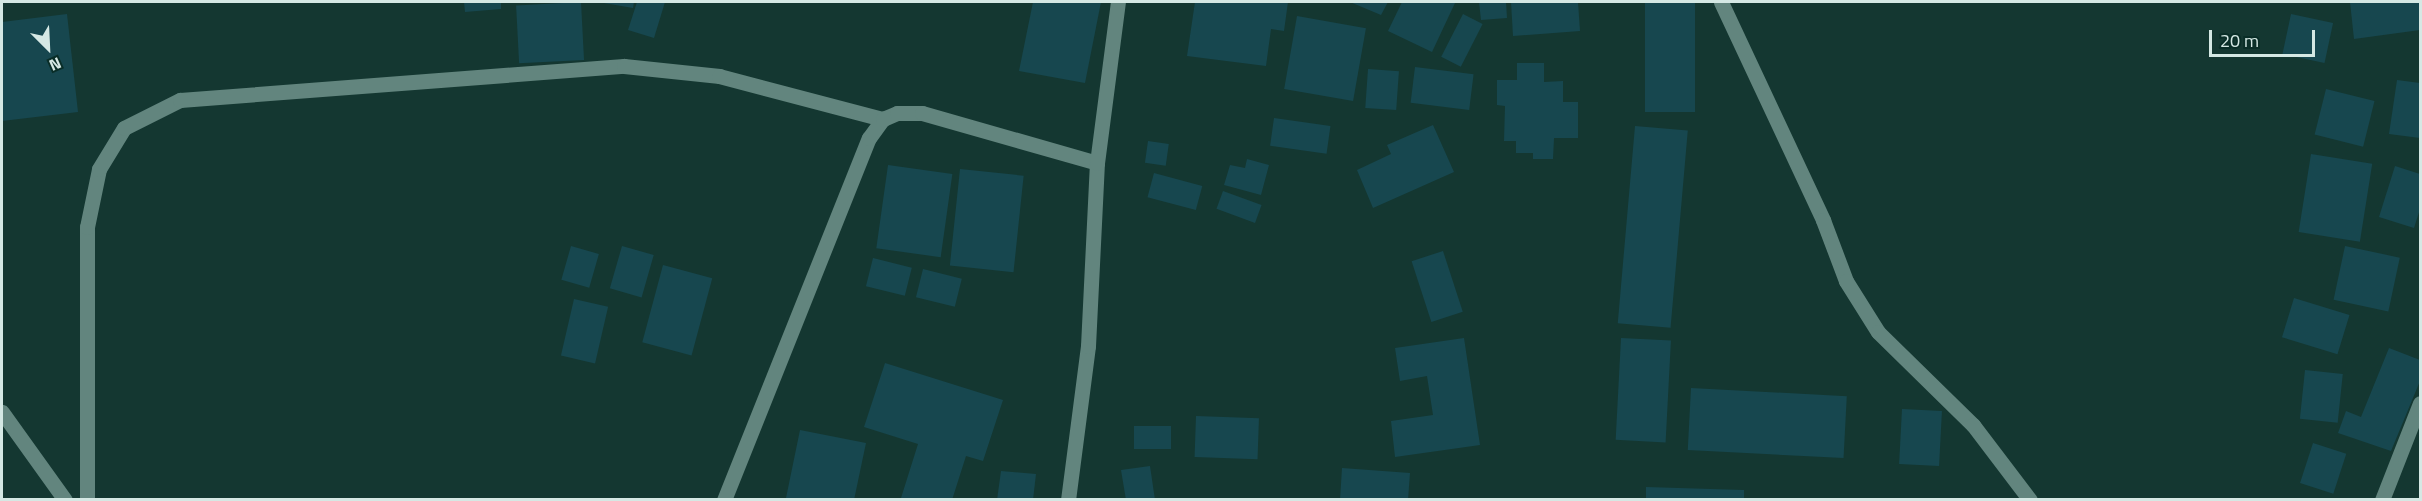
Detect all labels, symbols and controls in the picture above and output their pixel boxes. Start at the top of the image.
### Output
north arrow [18,18,78,78]
scale bar [2212,18,2318,56]
text: 20 m [2220,27,2259,54]
text: N [45,51,65,78]

